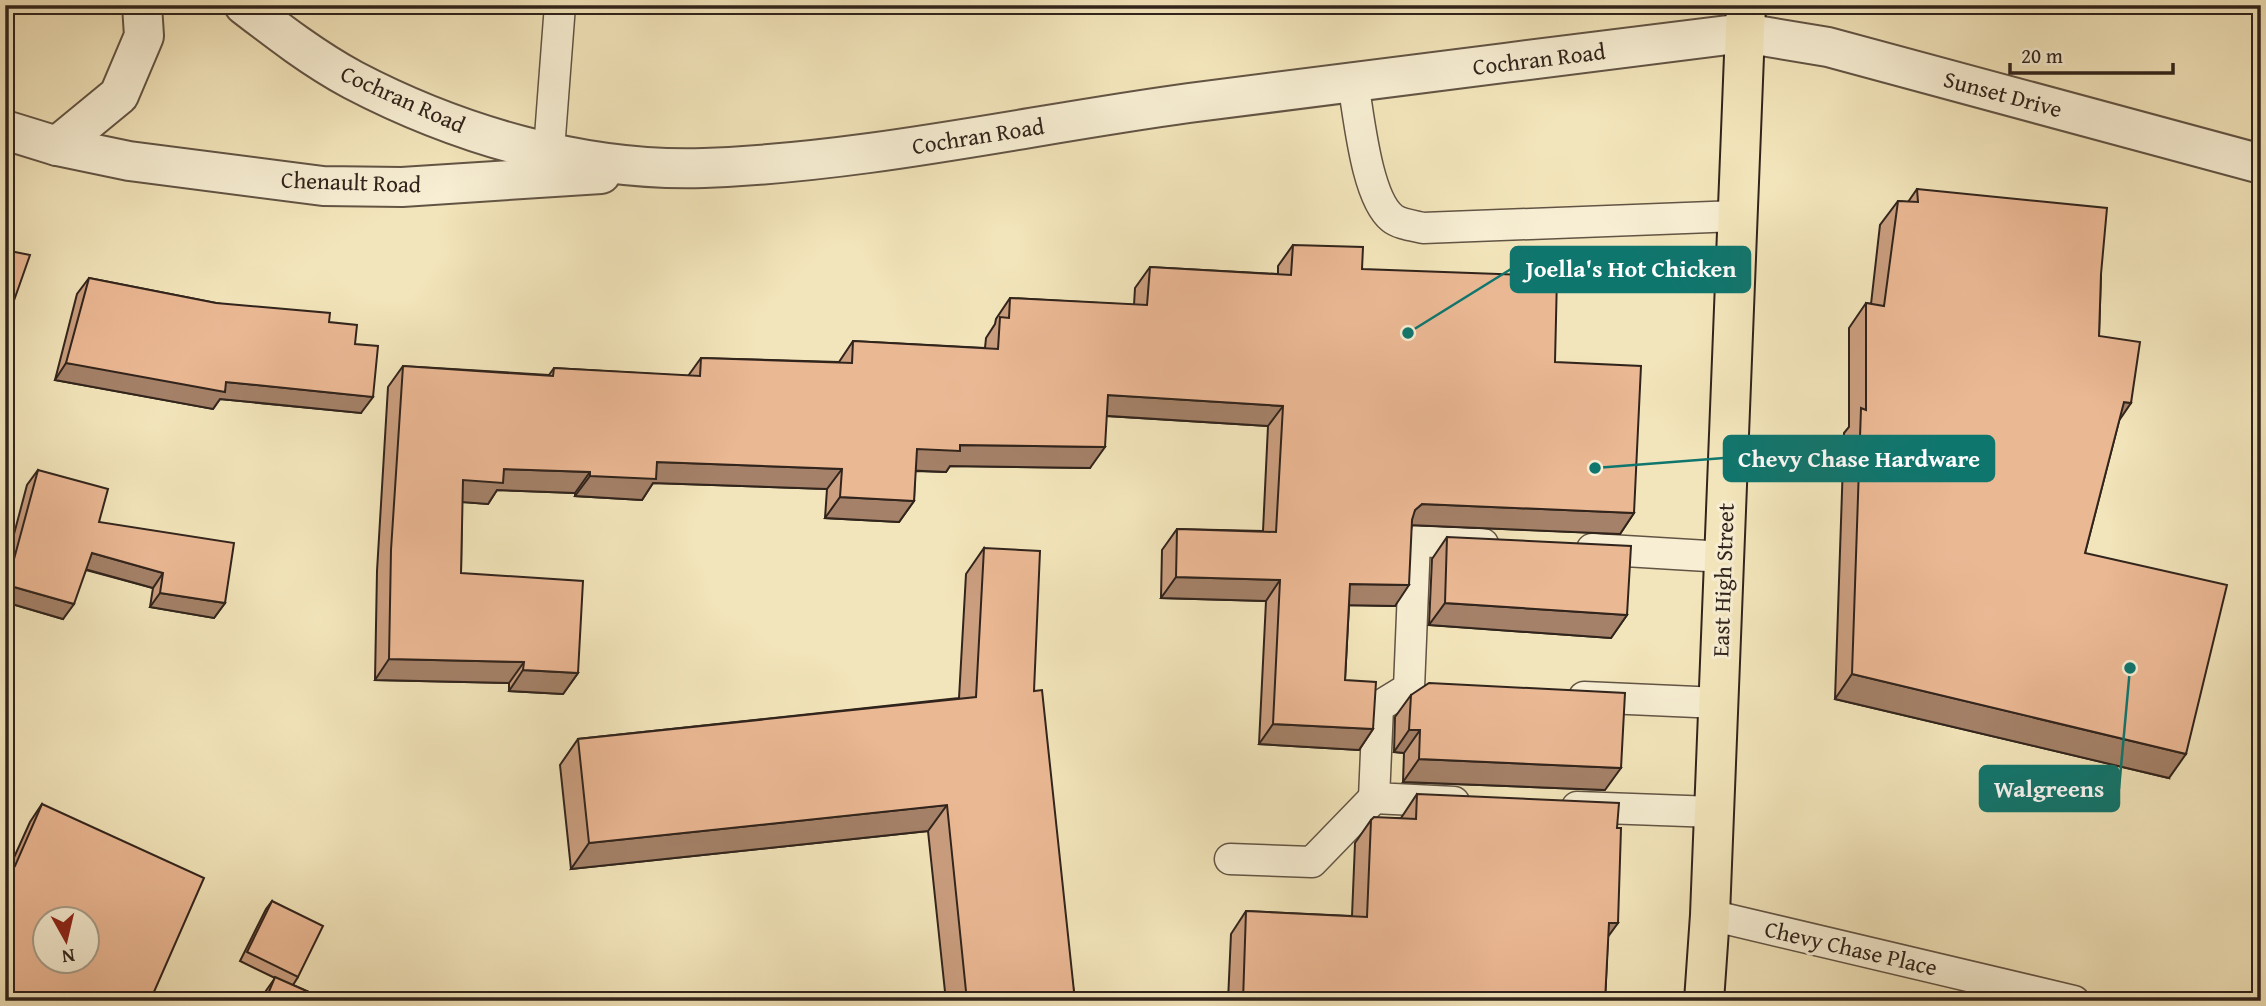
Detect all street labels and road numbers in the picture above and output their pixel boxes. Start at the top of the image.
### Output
street label: Cochran Road [1471,34,1608,83]
street label: Cochran Road [336,56,471,141]
street label: Sunset Drive [1940,62,2066,125]
street label: Cochran Road [910,109,1047,162]
street label: Chenault Road [280,163,422,200]
street label: East High Street [1703,502,1742,658]
street label: Chevy Chase Place [1762,912,1941,983]

